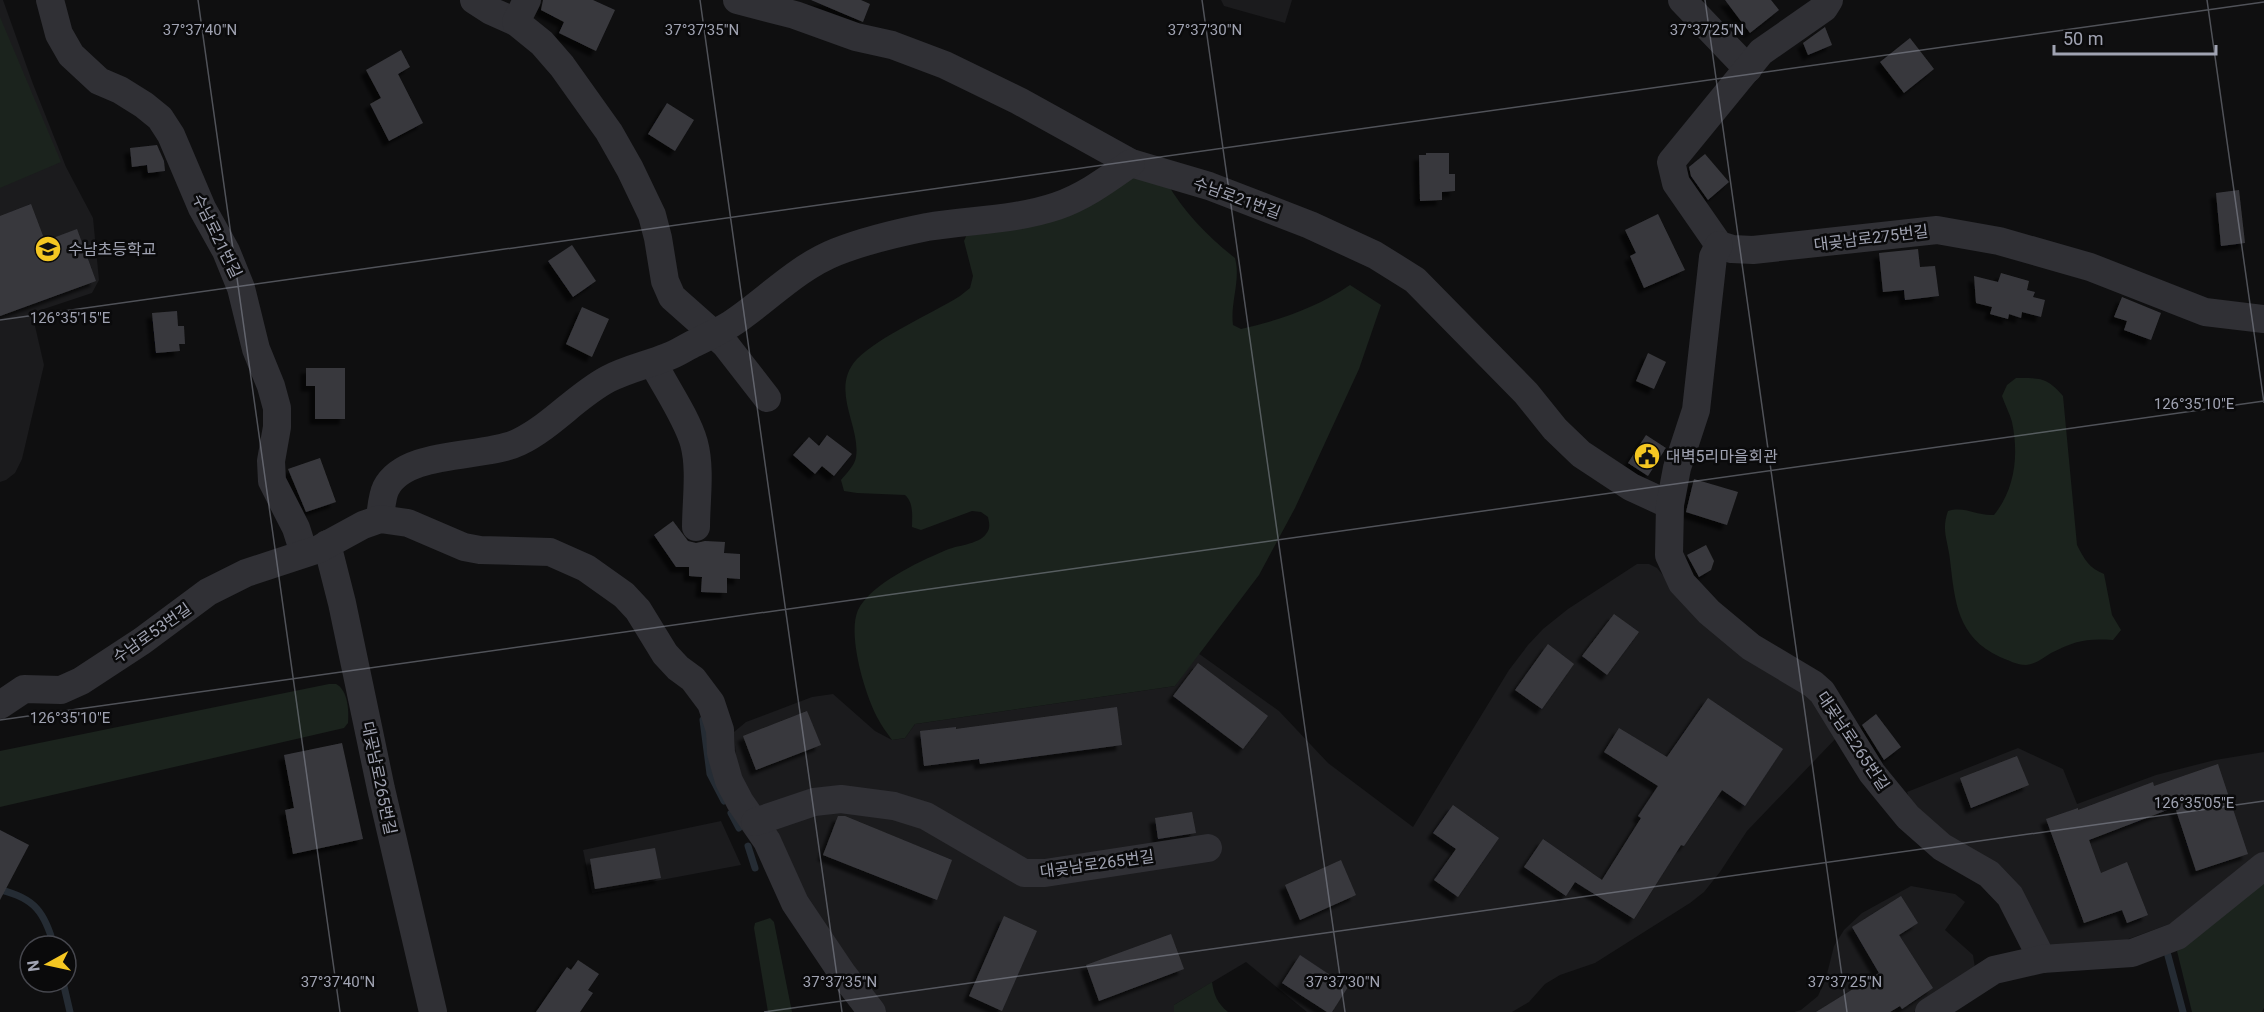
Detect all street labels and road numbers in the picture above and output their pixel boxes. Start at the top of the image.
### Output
street label: 수남로21번길 [1191,173,1283,223]
street label: 수남로21번길 [188,191,246,281]
street label: 대곶남로275번길 [1813,222,1929,254]
street label: 수남로53번길 [109,599,195,667]
street label: 대곶남로265번길 [1813,688,1893,794]
street label: 대곶남로265번길 [358,720,400,836]
street label: 대곶남로265번길 [1039,847,1155,881]

